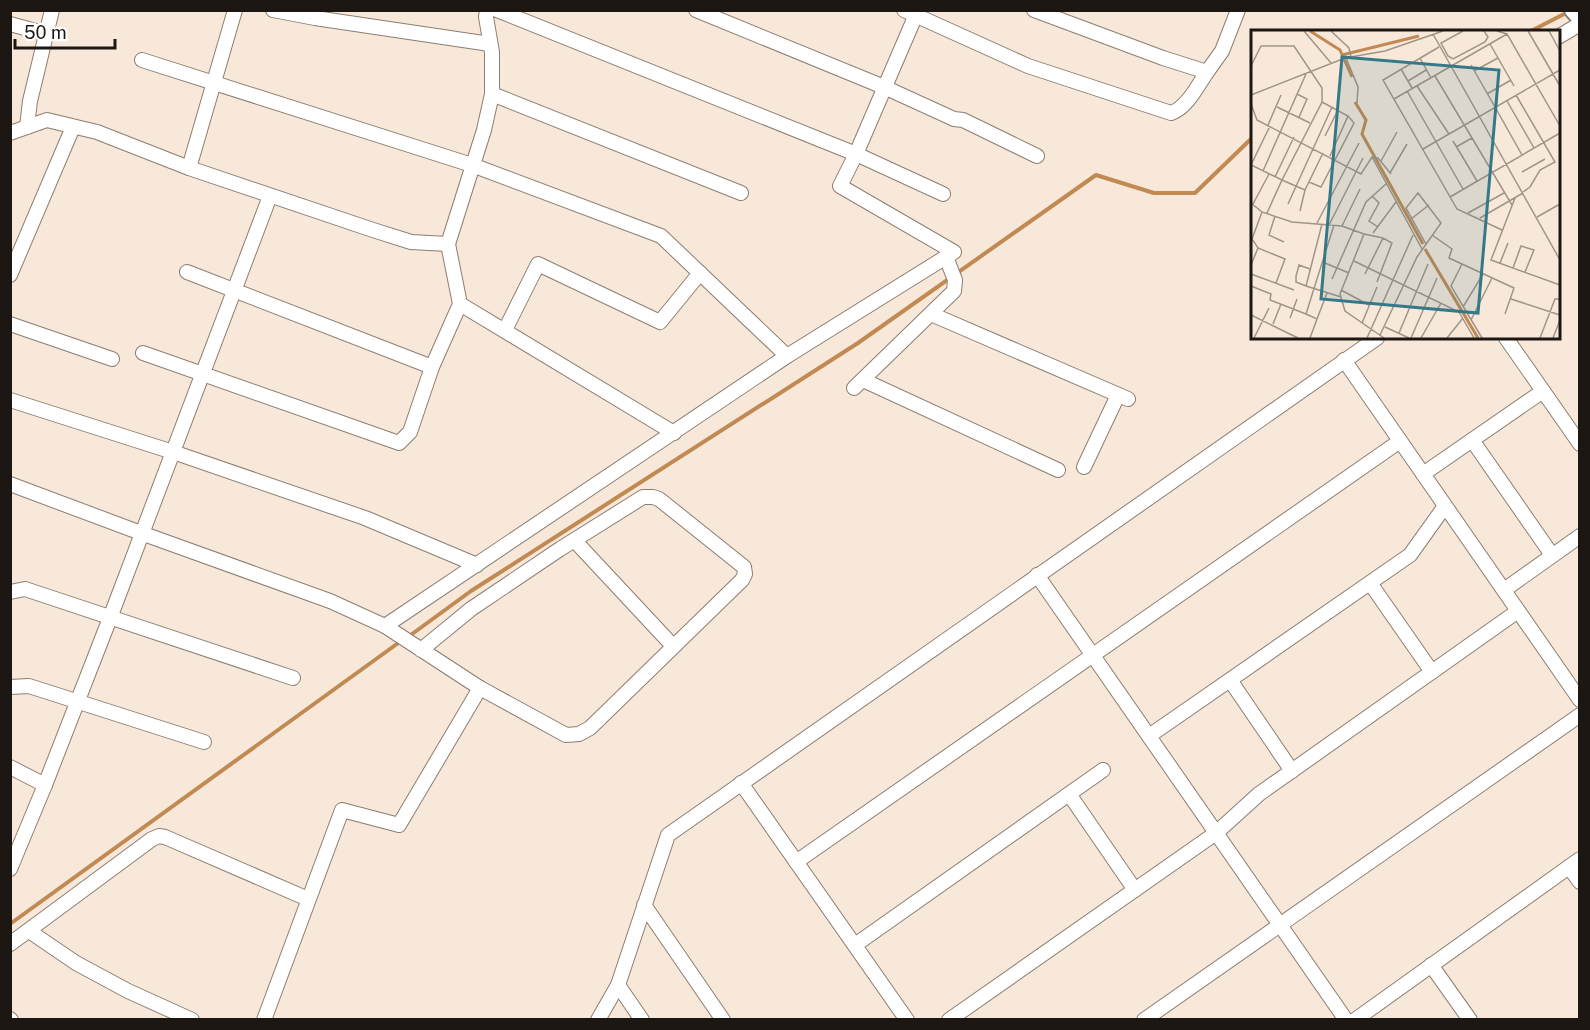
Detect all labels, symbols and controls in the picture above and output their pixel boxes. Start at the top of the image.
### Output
scale bar [15,12,116,50]
text: 50 m [24,22,67,43]
inset map [1251,30,1560,339]

